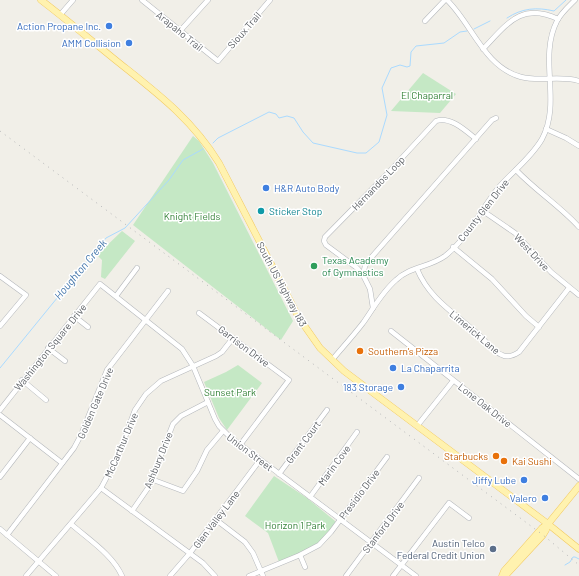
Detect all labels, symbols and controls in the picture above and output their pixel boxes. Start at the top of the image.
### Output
street label: Arapaho Trail [154,8,206,54]
street label: Sioux Trail [225,9,263,51]
place label: Action Propane Inc. [17,20,101,32]
marker: Action Propane Inc. [104,21,114,31]
place label: AMM Collision [62,37,121,49]
marker: AMM Collision [124,38,134,48]
park label: El Chaparral [401,89,453,101]
street label: Hernandos Loop [349,153,407,213]
street label: County Glen Drive [455,176,511,244]
place label: H&R Auto Body [274,182,340,194]
marker: H&R Auto Body [261,183,271,193]
place label: Sticker Stop [269,205,322,217]
marker: Sticker Stop [256,206,266,216]
park label: Knight Fields [164,210,220,222]
street label: West Drive [512,231,552,273]
water label: Houghton Creek [51,236,109,302]
street label: South US Highway 183 [255,240,309,328]
place label: Texas Academy of Gymnastics [322,254,389,278]
marker: Texas Academy of Gymnastics [309,261,319,271]
street label: Washington Square Drive [11,301,89,393]
street label: Limerick Lane [448,308,502,356]
street label: Garrison Drive [216,323,272,369]
place label: Southern's Pizza [368,345,438,357]
marker: Southern's Pizza [355,346,365,356]
place label: La Chaparrita [401,362,460,374]
marker: La Chaparrita [388,363,398,373]
street label: Golden Gate Drive [75,366,115,440]
street label: Lone Oak Drive [456,380,514,430]
place label: 183 Storage [343,381,393,393]
marker: 183 Storage [396,382,406,392]
park label: Sunset Park [204,386,256,398]
street label: McCarthur Drive [102,411,140,479]
street label: Grant Court [283,418,323,466]
street label: Ashbury Drive [141,430,175,490]
street label: Union Street [225,431,276,473]
street label: Marin Cove [315,442,353,488]
place label: Starbucks [444,450,488,462]
marker: Starbucks [491,451,501,461]
place label: Kai Sushi [512,455,552,467]
marker: Kai Sushi [499,456,509,466]
street label: Presidio Drive [336,466,382,522]
place label: Jiffy Lube [472,474,516,486]
marker: Jiffy Lube [519,475,529,485]
street label: Glen Valley Lane [190,488,242,550]
place label: Valero [510,492,537,504]
marker: Valero [540,493,550,503]
street label: Stanford Drive [360,499,406,555]
park label: Horizon 1 Park [265,519,325,531]
place label: Austin Telco Federal Credit Union [397,537,485,561]
marker: Austin Telco Federal Credit Union [488,544,498,554]

